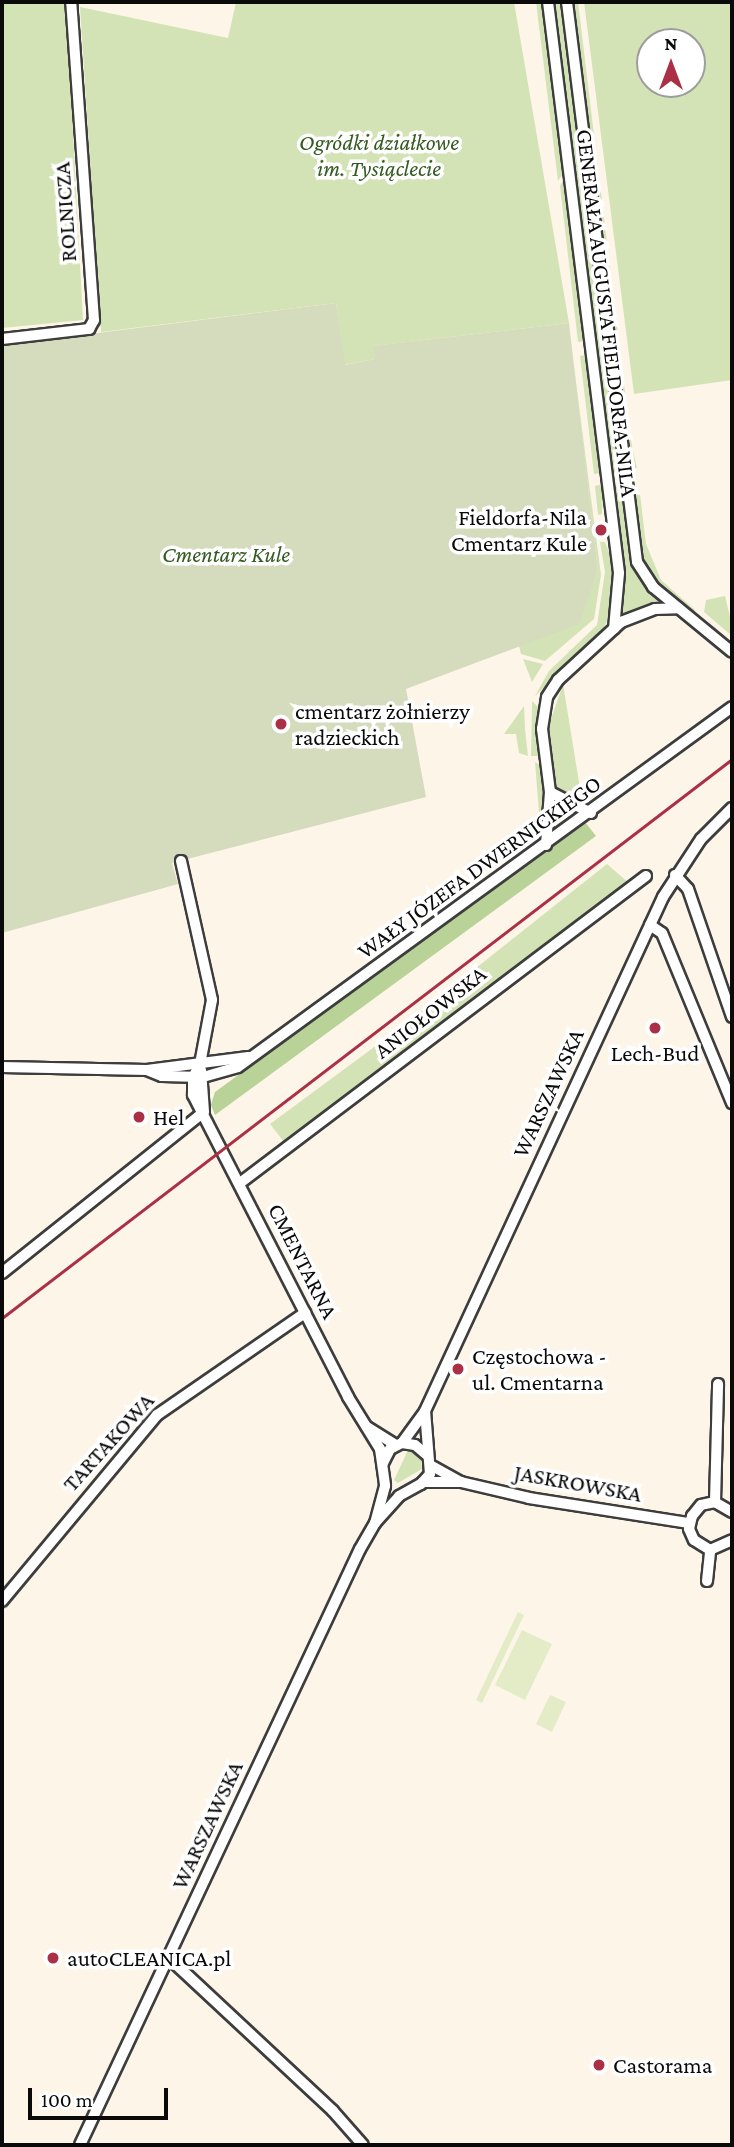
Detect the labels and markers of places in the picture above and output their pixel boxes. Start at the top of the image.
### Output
place label: Fieldorfa-Nila Cmentarz Kule [451,503,587,557]
marker: Fieldorfa-Nila Cmentarz Kule [593,522,609,538]
place label: cmentarz żołnierzy radzieckich [295,697,470,751]
marker: cmentarz żołnierzy radzieckich [273,716,289,732]
marker: Lech-Bud [647,1020,663,1036]
place label: Lech-Bud [611,1039,699,1067]
place label: Hel [153,1103,184,1131]
marker: Hel [131,1109,147,1125]
place label: Częstochowa - ul. Cmentarna [472,1342,607,1396]
marker: Częstochowa - ul. Cmentarna [450,1361,466,1377]
place label: autoCLEANICA.pl [67,1944,231,1972]
marker: autoCLEANICA.pl [45,1950,61,1966]
place label: Castorama [613,2051,713,2079]
marker: Castorama [591,2057,607,2073]

